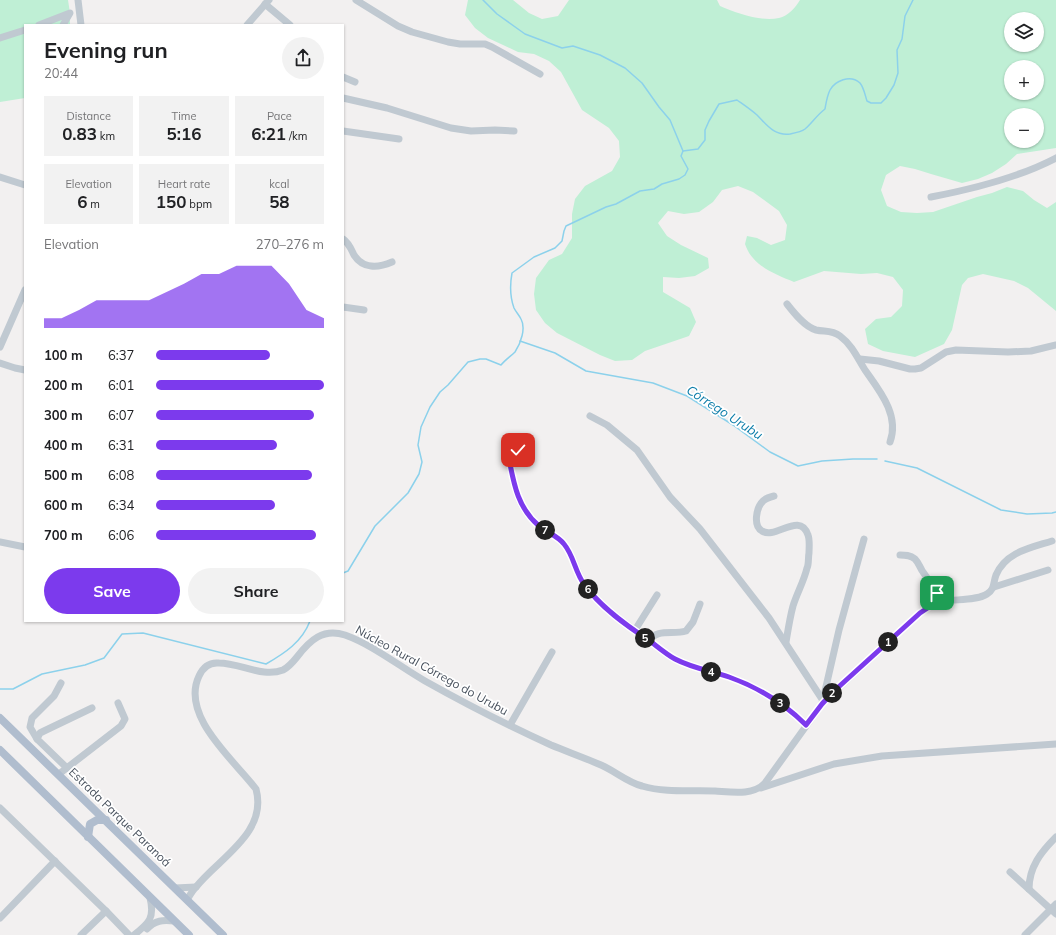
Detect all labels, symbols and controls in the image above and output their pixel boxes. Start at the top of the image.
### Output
map controls [1004,12,1044,148]
button: layers [1004,12,1044,52]
text: Evening run [44,36,168,64]
button: share [282,37,324,79]
button: + [1004,60,1044,100]
text: 20:44 [44,65,78,81]
button: − [1004,108,1044,148]
text: Distance [66,109,111,123]
text: Time [172,109,196,123]
text: Pace [267,109,292,123]
text: 0.83 [62,123,97,144]
text: 5:16 [167,123,201,144]
text: 6:21 [251,123,286,144]
text: km [97,129,115,143]
text: /km [286,129,307,143]
text: Elevation [65,177,112,191]
text: Heart rate [158,177,210,191]
text: kcal [269,177,289,191]
text: 6 [77,191,88,212]
text: 150 [156,191,186,212]
text: 58 [269,191,290,212]
text: m [88,197,100,211]
text: bpm [186,197,212,211]
text: Elevation [44,236,99,252]
text: 270–276 m [256,236,324,252]
text: 100 m [44,347,83,363]
text: 6:37 [108,347,134,363]
text: 200 m [44,377,83,393]
text: 6:01 [108,377,134,393]
water label: Córrego Urubu [684,381,766,443]
text: 300 m [44,407,83,423]
text: 6:07 [108,407,134,423]
pin [501,433,535,467]
text: 400 m [44,437,83,453]
text: 6:31 [108,437,134,453]
icon: check [507,439,529,461]
text: 500 m [44,467,83,483]
text: 6:08 [108,467,134,483]
text: 600 m [44,497,83,513]
text: 6:34 [108,497,134,513]
pin: 7 [535,520,555,540]
text: 7 [542,523,548,537]
text: 700 m [44,527,83,543]
text: 6:06 [108,527,134,543]
button: Save [44,568,180,614]
button: Share [188,568,324,614]
pin [920,576,954,610]
pin: 6 [578,579,598,599]
text: 6 [585,582,591,596]
icon: arrive [926,582,948,604]
street label: Núcleo Rural Córrego do Urubu [353,622,511,718]
pin: 5 [635,628,655,648]
text: 5 [642,631,648,645]
pin: 1 [878,632,898,652]
text: 1 [885,635,891,649]
pin: 4 [701,662,721,682]
text: 4 [708,665,714,679]
pin: 2 [822,683,842,703]
text: 2 [829,686,835,700]
pin: 3 [770,693,790,713]
text: 3 [777,696,783,710]
street label: Estrada Parque Paranoá [66,764,174,870]

